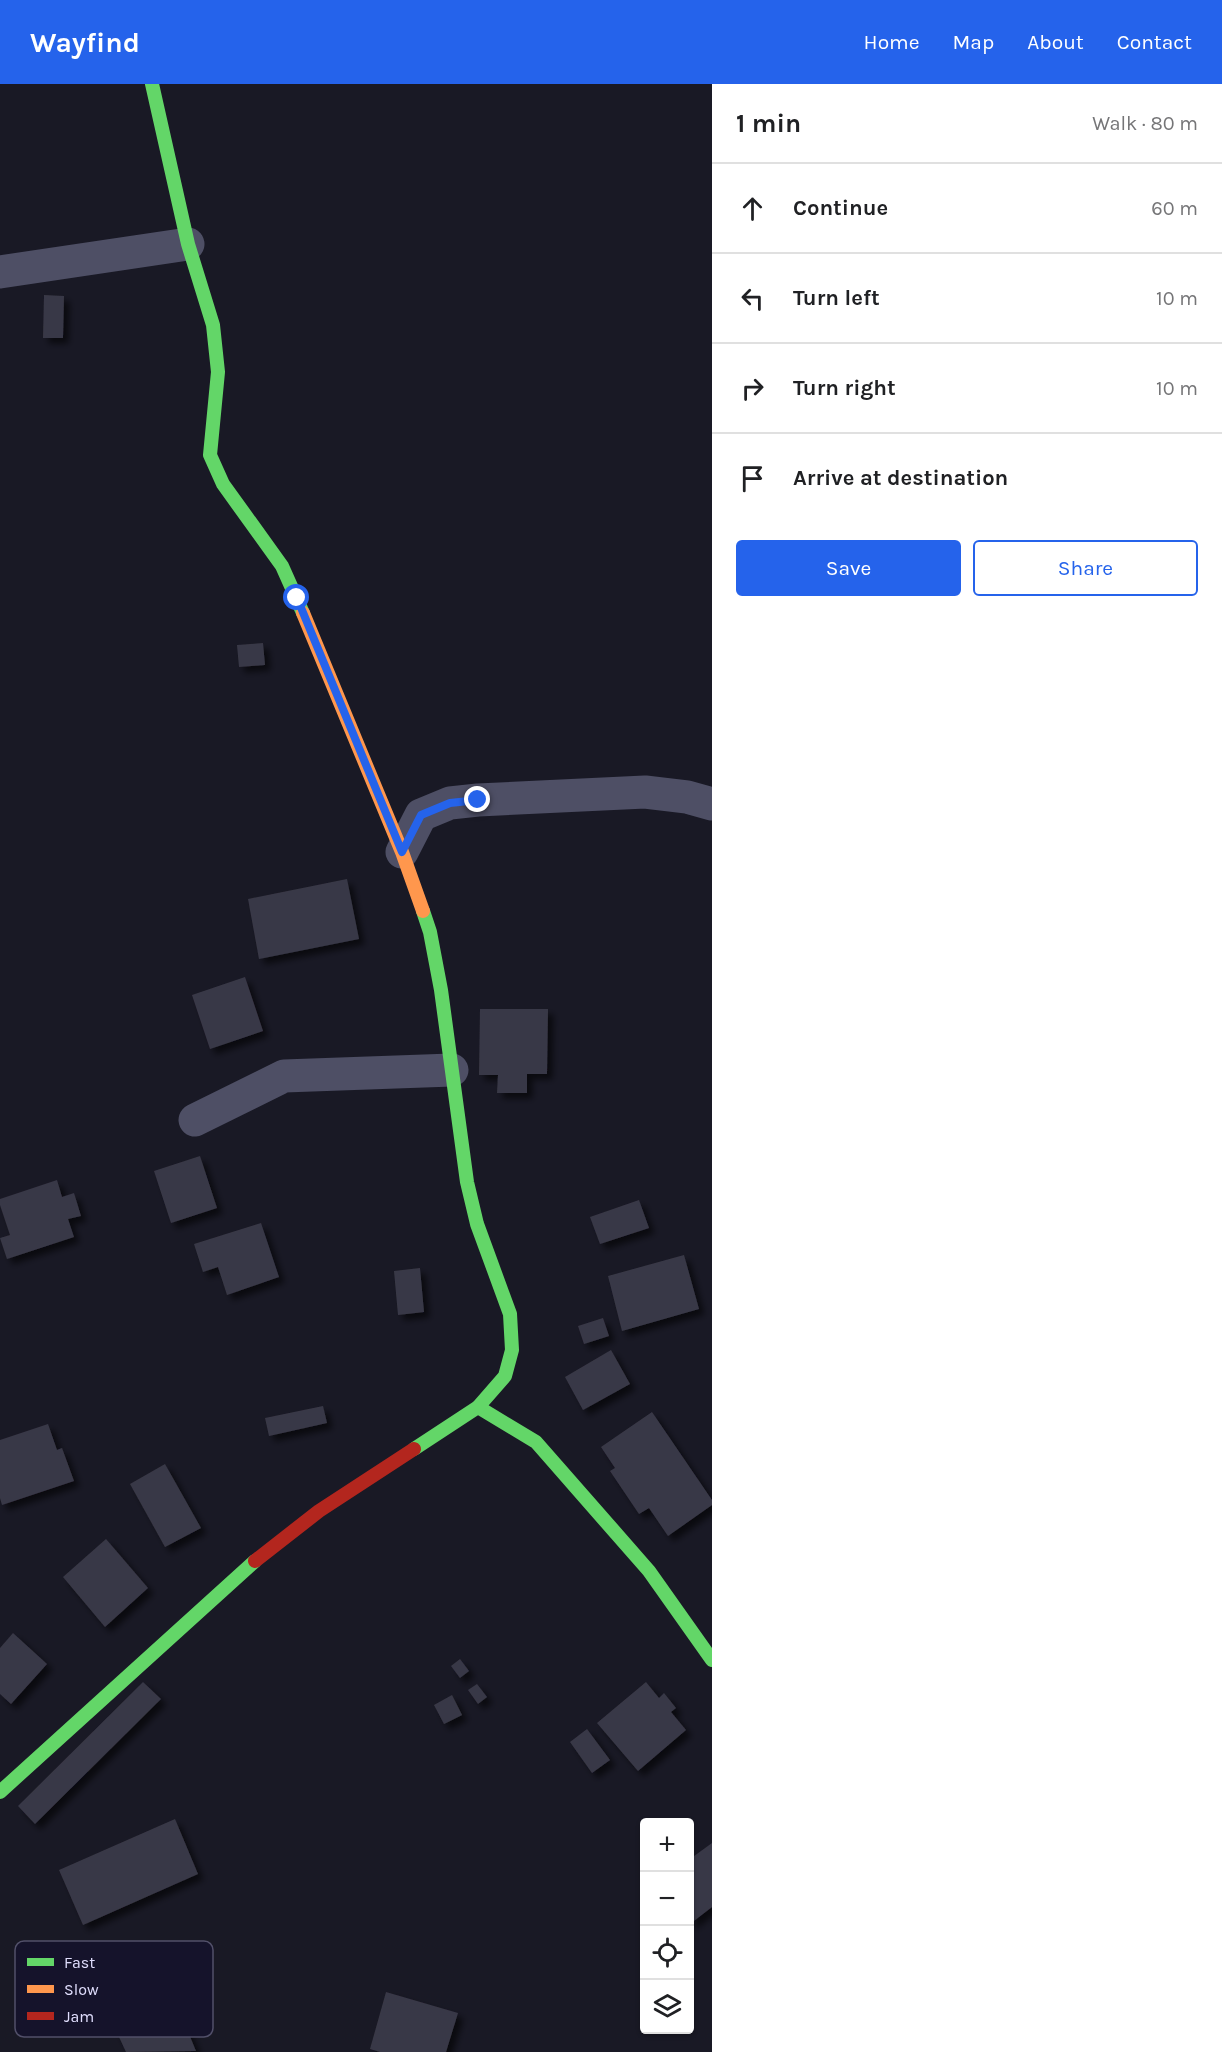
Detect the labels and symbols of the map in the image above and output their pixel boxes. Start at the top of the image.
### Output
route start [283,584,309,610]
route end [464,786,490,812]
legend [15,1941,213,2037]
text: Fast [64,1953,95,1972]
text: Slow [64,1980,99,1999]
text: Jam [64,2007,94,2026]

